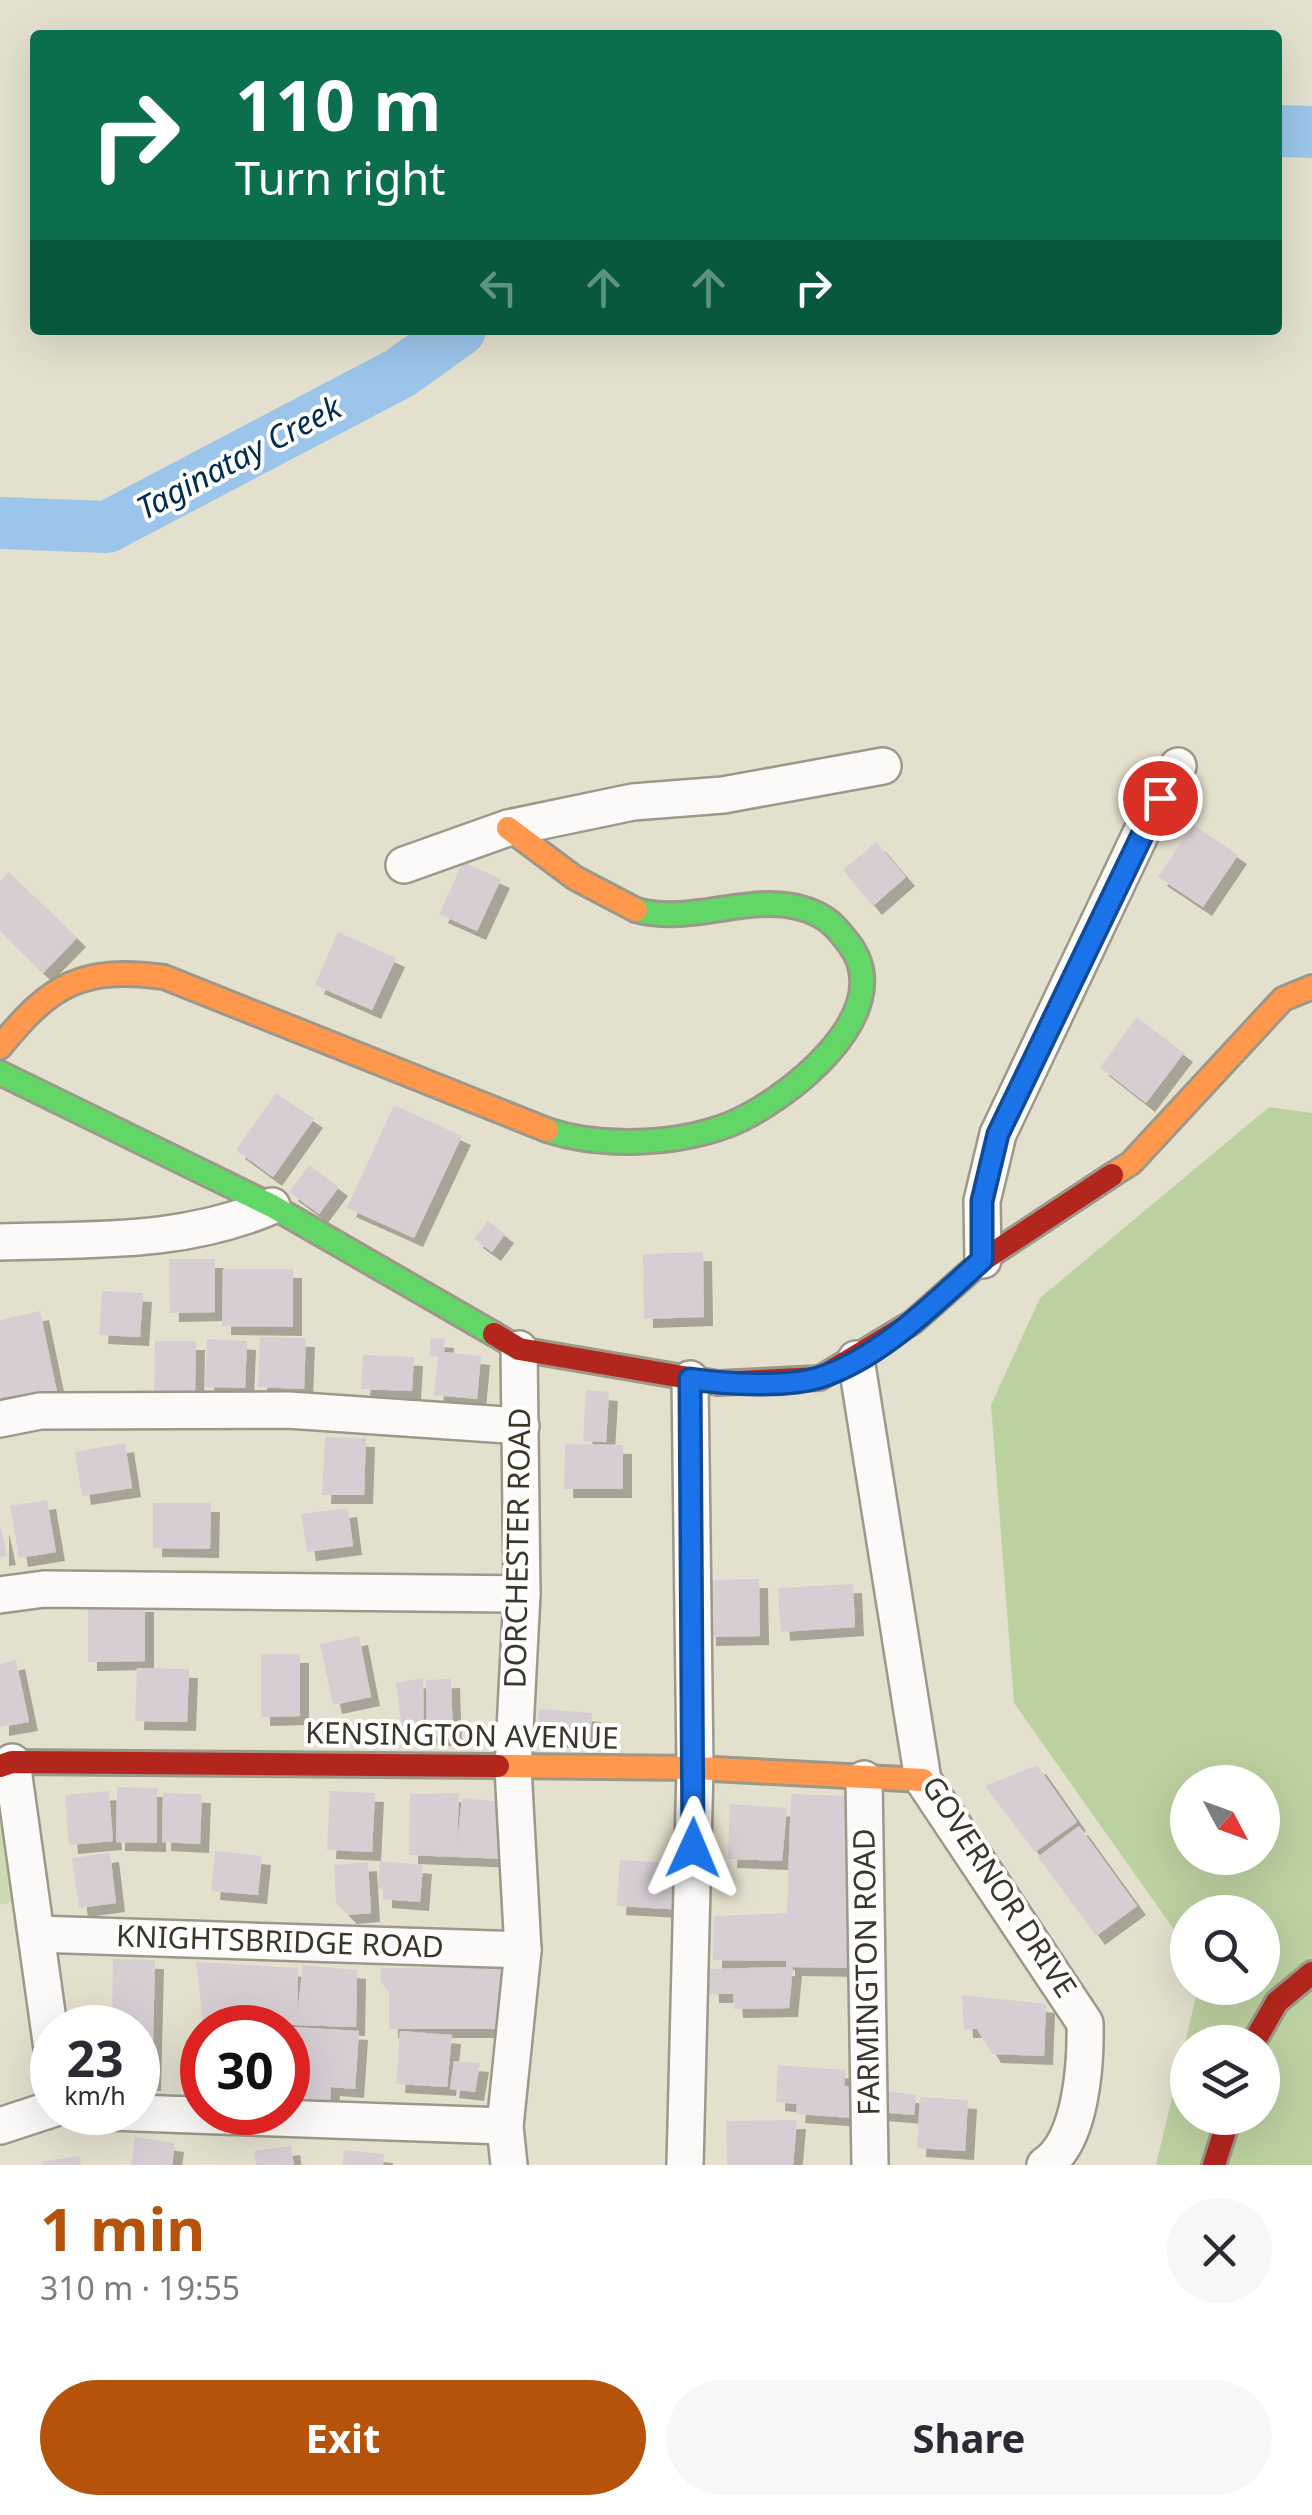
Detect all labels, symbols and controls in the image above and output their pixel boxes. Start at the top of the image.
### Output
text: 110 m [235,56,442,152]
icon: right [70,70,200,200]
text: Turn right [235,147,446,208]
icon: left [471,260,526,315]
icon: ahead [576,260,631,315]
icon: ahead [681,260,736,315]
icon: right [786,260,841,315]
water label: Taginatay Creek [128,384,349,529]
pin [1118,756,1203,841]
icon: arrive [1133,771,1188,826]
street label: DORCHESTER ROAD [494,1407,539,1689]
street label: KENSINGTON AVENUE [305,1711,619,1758]
north arrow [1170,1765,1280,1875]
map controls [1170,1765,1280,2135]
street label: GOVERNOR DRIVE [913,1767,1087,2005]
position arrow [641,1796,745,1900]
street label: FARMINGTON ROAD [842,1828,889,2116]
button: search [1170,1895,1280,2005]
street label: KNIGHTSBRIDGE ROAD [115,1914,445,1967]
speed limit sign: 30 [180,2005,310,2135]
text: 23 [66,2024,124,2092]
button: layers [1170,2025,1280,2135]
text: km/h [64,2078,126,2112]
text: 1 min [40,2187,205,2269]
button: close [1167,2198,1272,2303]
text: 310 m · 19:55 [40,2266,240,2309]
button: Exit [40,2380,646,2495]
button: Share [666,2380,1272,2495]

